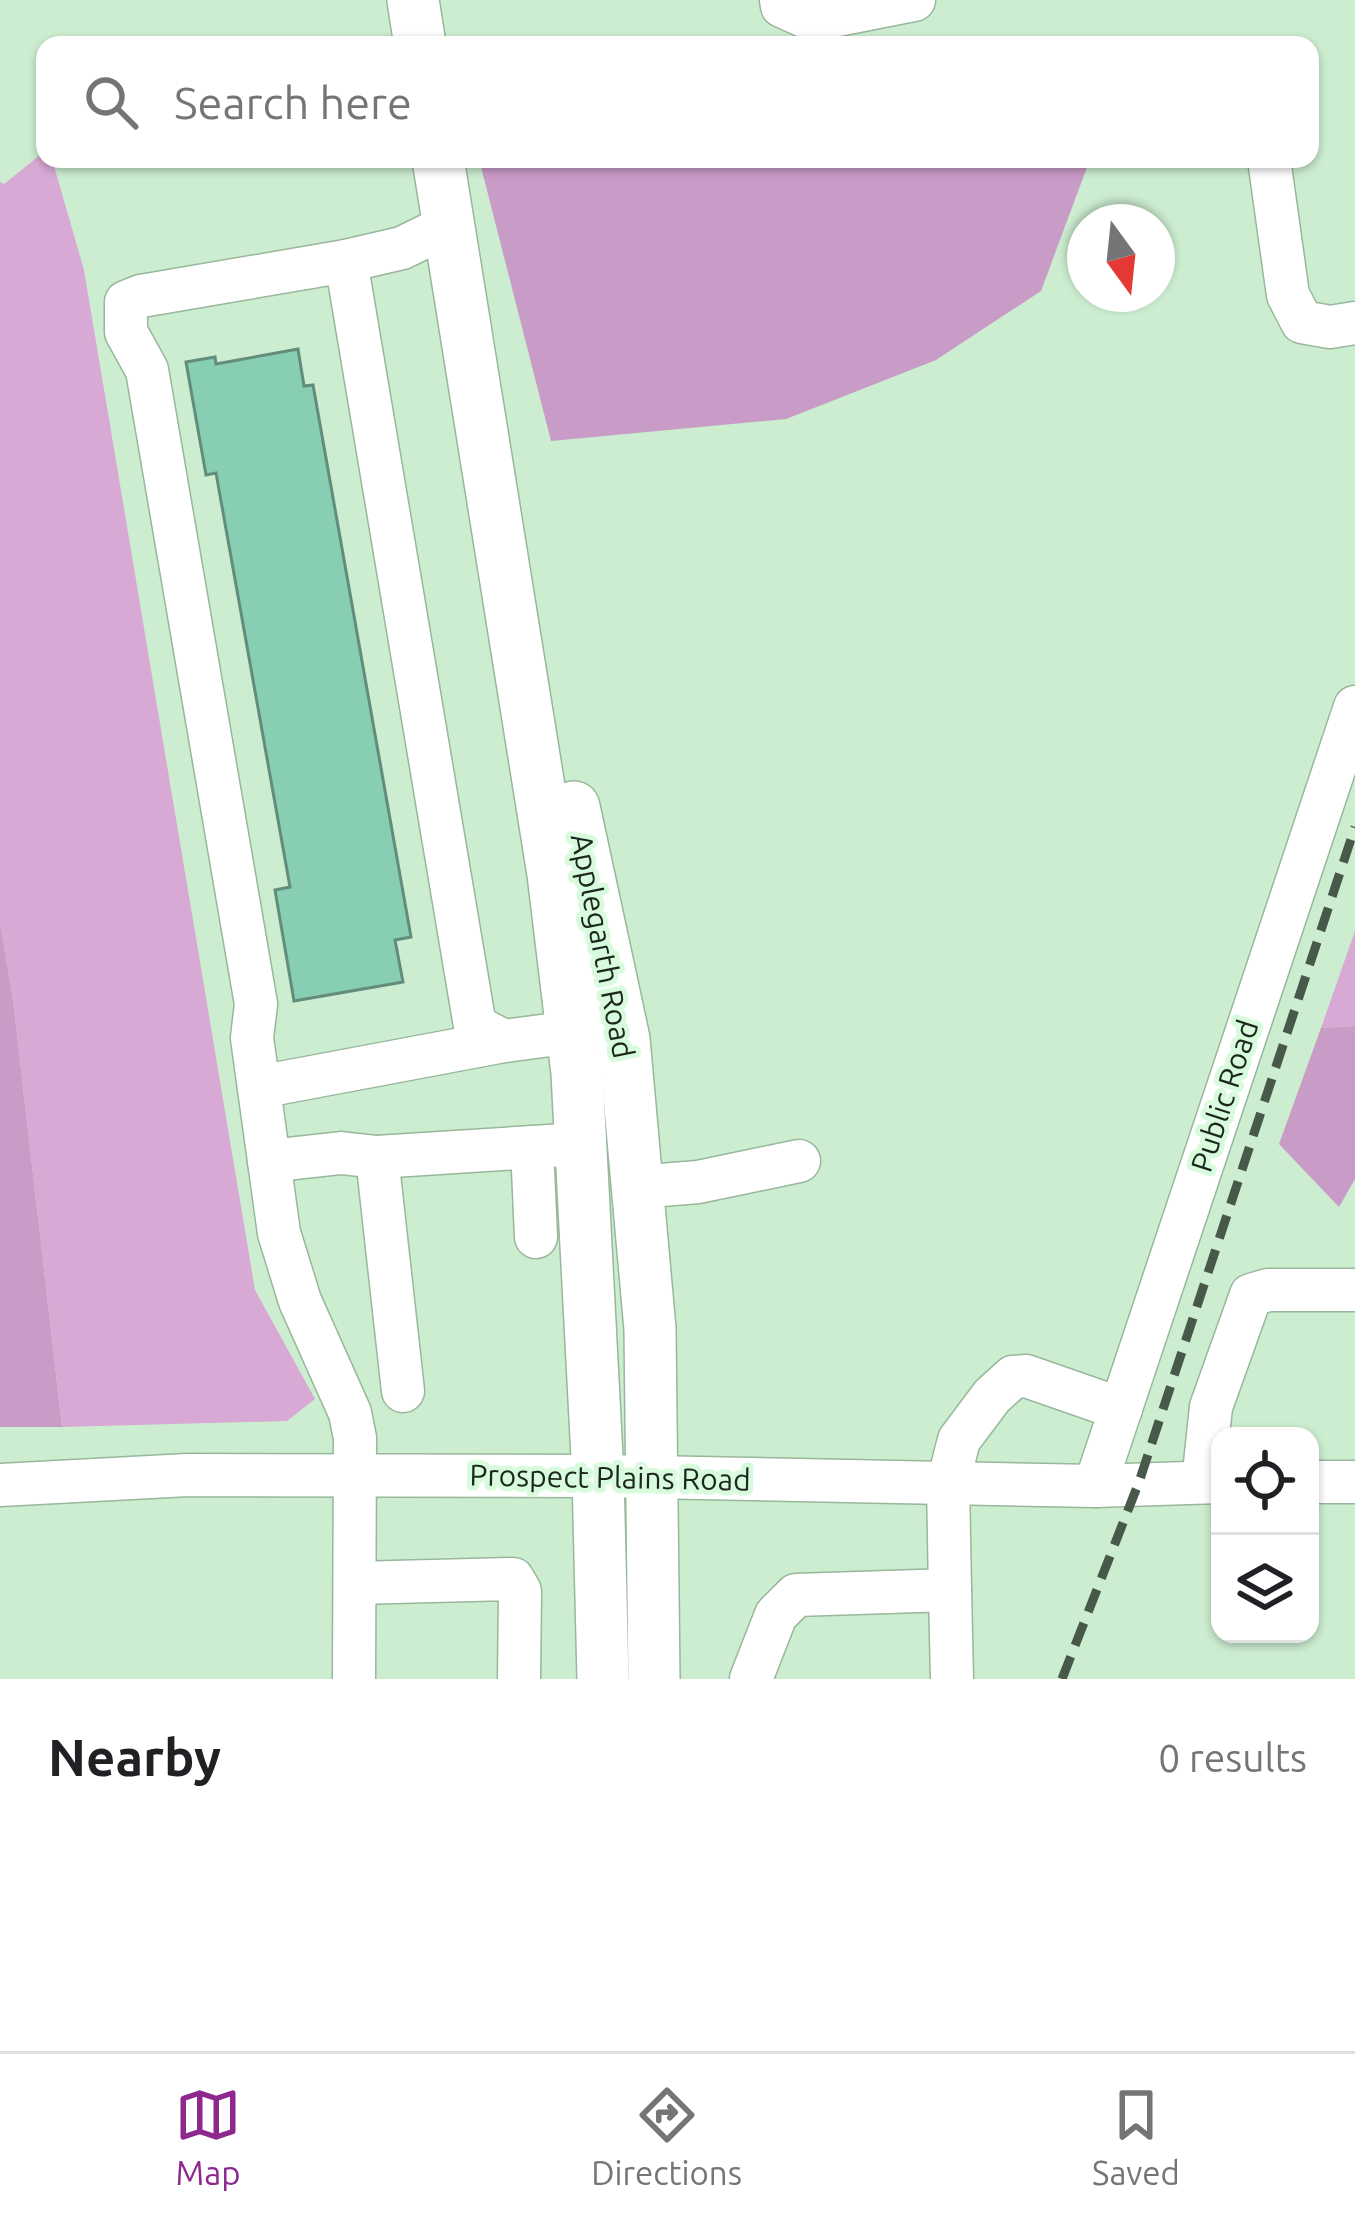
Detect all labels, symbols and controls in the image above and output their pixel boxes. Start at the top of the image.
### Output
search box [36,36,1319,168]
icon: search [78,69,144,135]
text: Search here [174,77,412,128]
north arrow [1067,204,1175,312]
street label: Applegarth Road [565,831,641,1061]
street label: Public Road [1184,1015,1265,1176]
map controls [1211,1427,1319,1643]
button: locate [1211,1427,1319,1535]
street label: Prospect Plains Road [469,1458,751,1496]
button: layers [1211,1535,1319,1643]
text: Nearby [48,1728,221,1786]
text: 0 results [1158,1736,1307,1779]
tab: Map [175,2082,241,2191]
tab: Directions [591,2082,742,2191]
tab: Saved [1092,2082,1180,2191]

